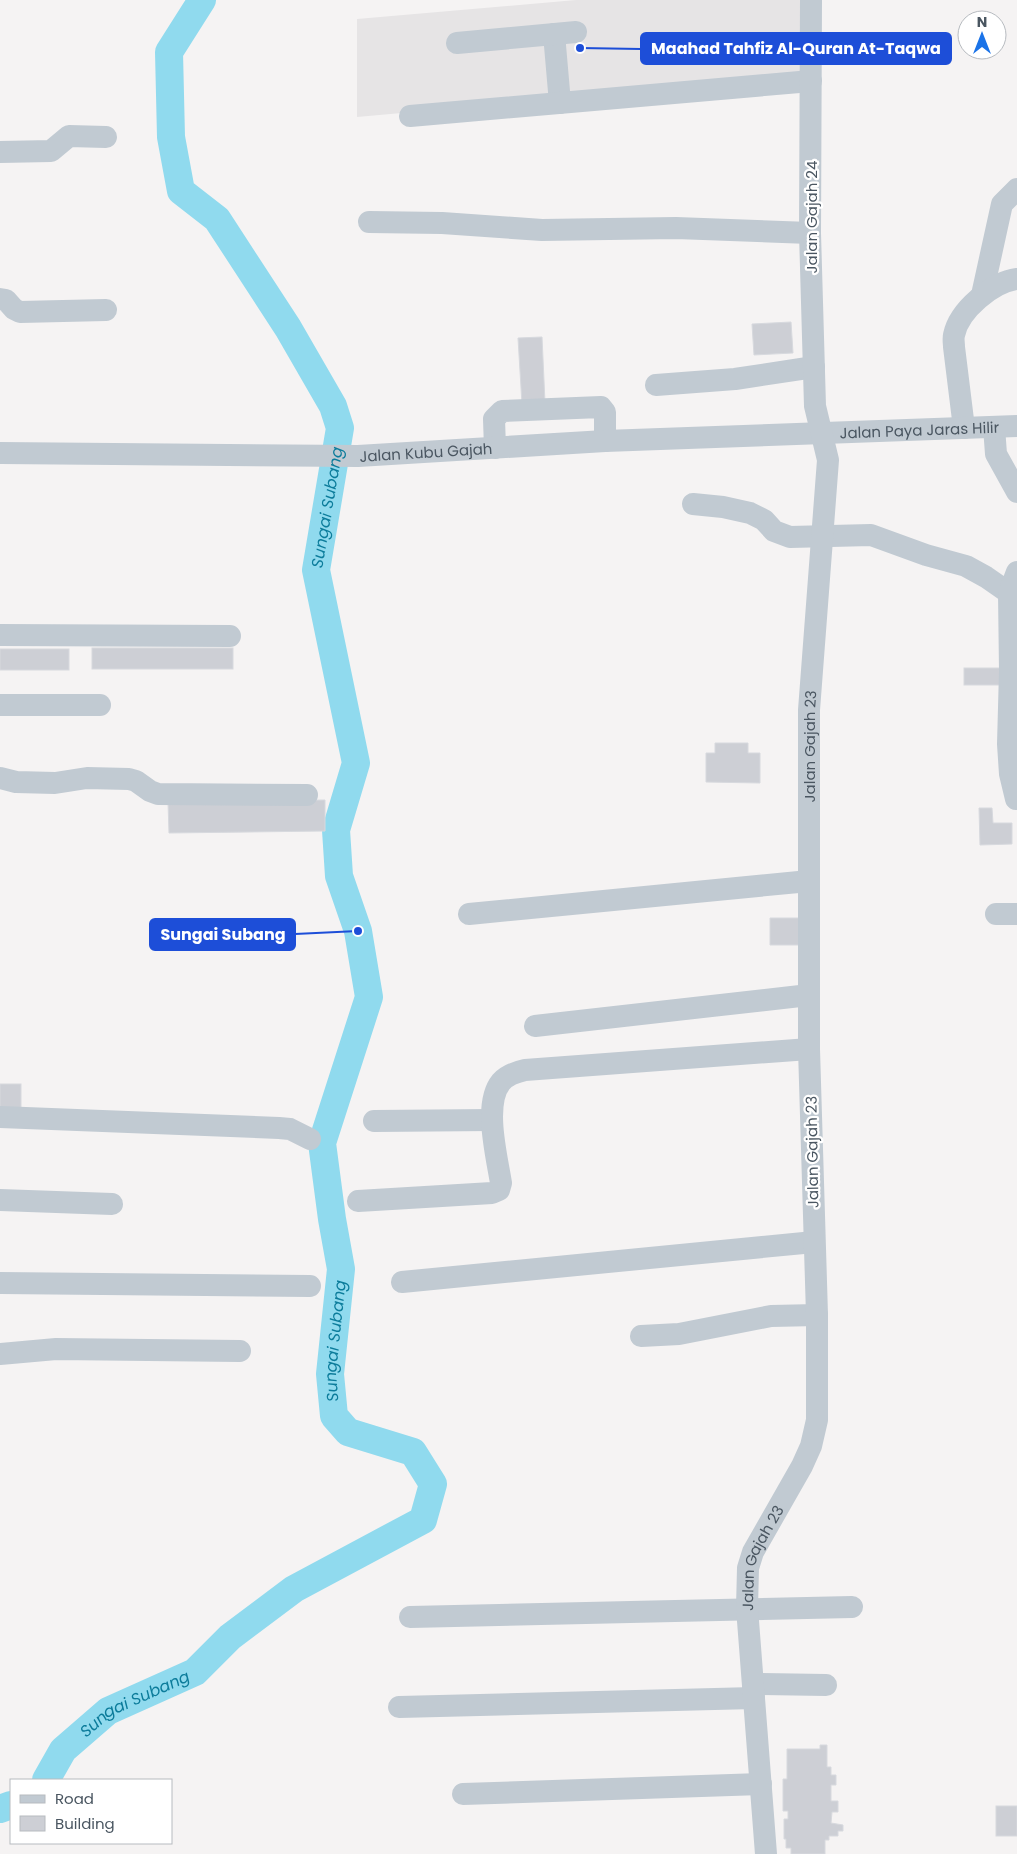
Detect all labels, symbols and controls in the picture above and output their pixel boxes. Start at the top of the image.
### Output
north arrow [957,10,1007,60]
text: N [977,12,987,32]
callout: Maahad Tahfiz Al-Quran At-Taqwa [641,33,951,64]
text: Maahad Tahfiz Al-Quran At-Taqwa [651,37,941,60]
street label: Jalan Gajah 24 [801,161,822,273]
street label: Jalan Paya Jaras Hilir [839,416,1000,443]
street label: Jalan Kubu Gajah [359,437,493,466]
water label: Sungai Subang [305,445,348,570]
street label: Jalan Gajah 23 [798,689,821,802]
callout: Sungai Subang [150,919,295,950]
text: Sungai Subang [160,923,286,946]
street label: Jalan Gajah 23 [801,1096,823,1208]
water label: Sungai Subang [318,1279,351,1403]
street label: Jalan Gajah 23 [736,1501,788,1611]
water label: Sungai Subang [75,1664,193,1742]
legend [10,1779,172,1844]
text: Road [55,1788,94,1809]
text: Building [55,1813,115,1834]

